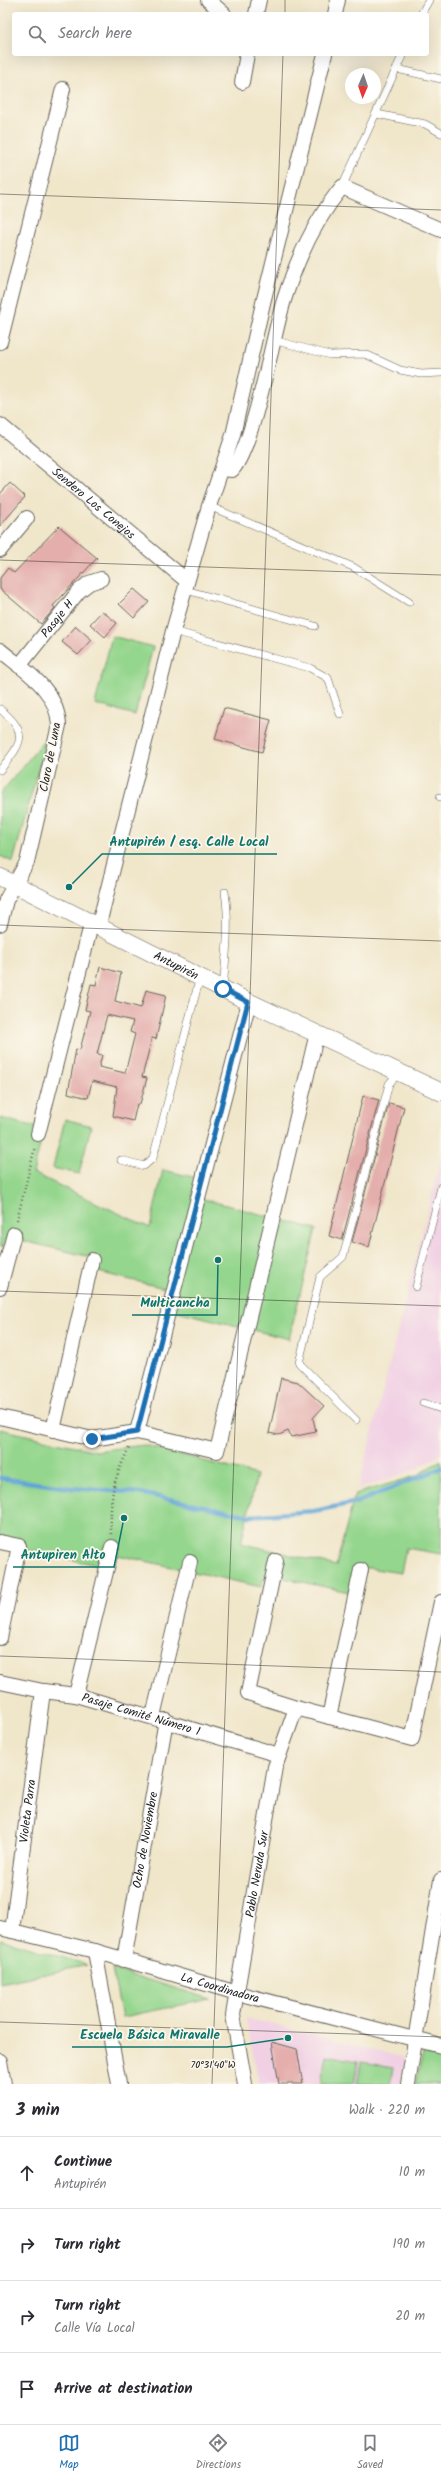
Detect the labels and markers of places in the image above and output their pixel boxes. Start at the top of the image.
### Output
callout: Antupirén / esq. Calle Local [102,829,277,854]
callout: Multicancha [132,1290,217,1315]
callout: Antupiren Alto [13,1542,114,1567]
callout: Escuela Básica Miravalle [72,2022,227,2047]

